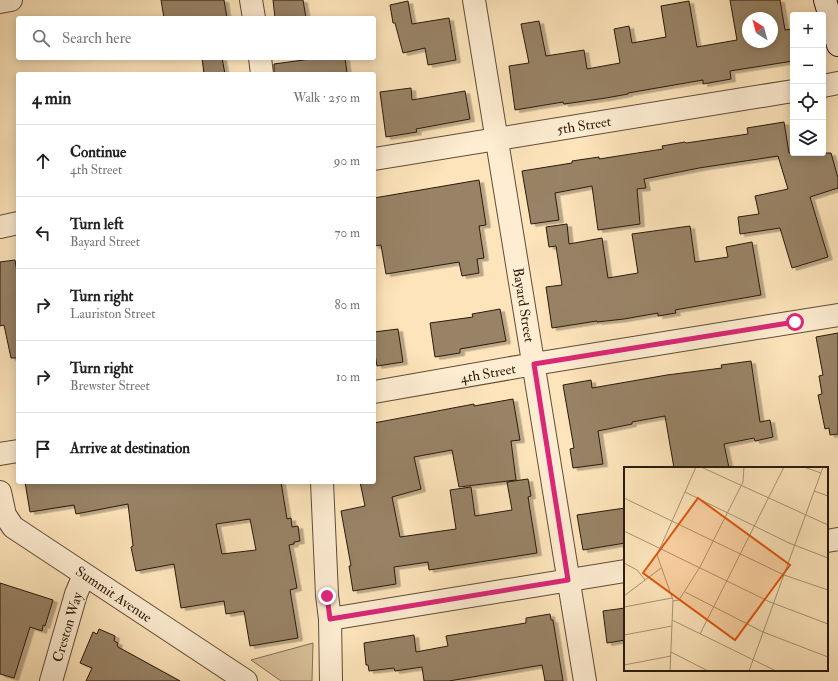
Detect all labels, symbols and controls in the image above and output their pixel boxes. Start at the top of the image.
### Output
north arrow [742,12,778,48]
map controls [790,12,826,156]
button: + [790,12,826,48]
search box [16,16,376,60]
icon: search [30,27,52,49]
text: Search here [62,29,131,48]
button: − [790,48,826,84]
button: locate [790,84,826,120]
text: 4 min [32,88,71,109]
text: Walk · 250 m [293,90,360,106]
street label: 5th Street [556,113,613,138]
button: layers [790,120,826,156]
text: Continue [70,143,126,162]
icon: ahead [32,150,54,172]
text: 90 m [334,153,360,169]
text: 4th Street [70,162,122,178]
text: Turn left [70,215,124,234]
icon: left [32,222,54,244]
text: 70 m [335,225,360,241]
text: Bayard Street [70,234,140,250]
street label: Bayard Street [508,267,538,344]
text: Turn right [70,287,133,306]
icon: right [32,294,54,316]
text: 80 m [334,297,360,313]
text: Lauriston Street [70,306,155,322]
route start [786,313,804,331]
text: Turn right [70,359,133,378]
street label: 4th Street [459,360,518,387]
icon: right [32,366,54,388]
text: 10 m [336,369,360,385]
text: Brewster Street [70,378,150,394]
icon: arrive [32,438,54,460]
text: Arrive at destination [70,439,190,458]
inset map [624,467,828,671]
street label: Summit Avenue [72,563,155,626]
route end [318,587,336,605]
street label: Creston Way [49,589,87,664]

